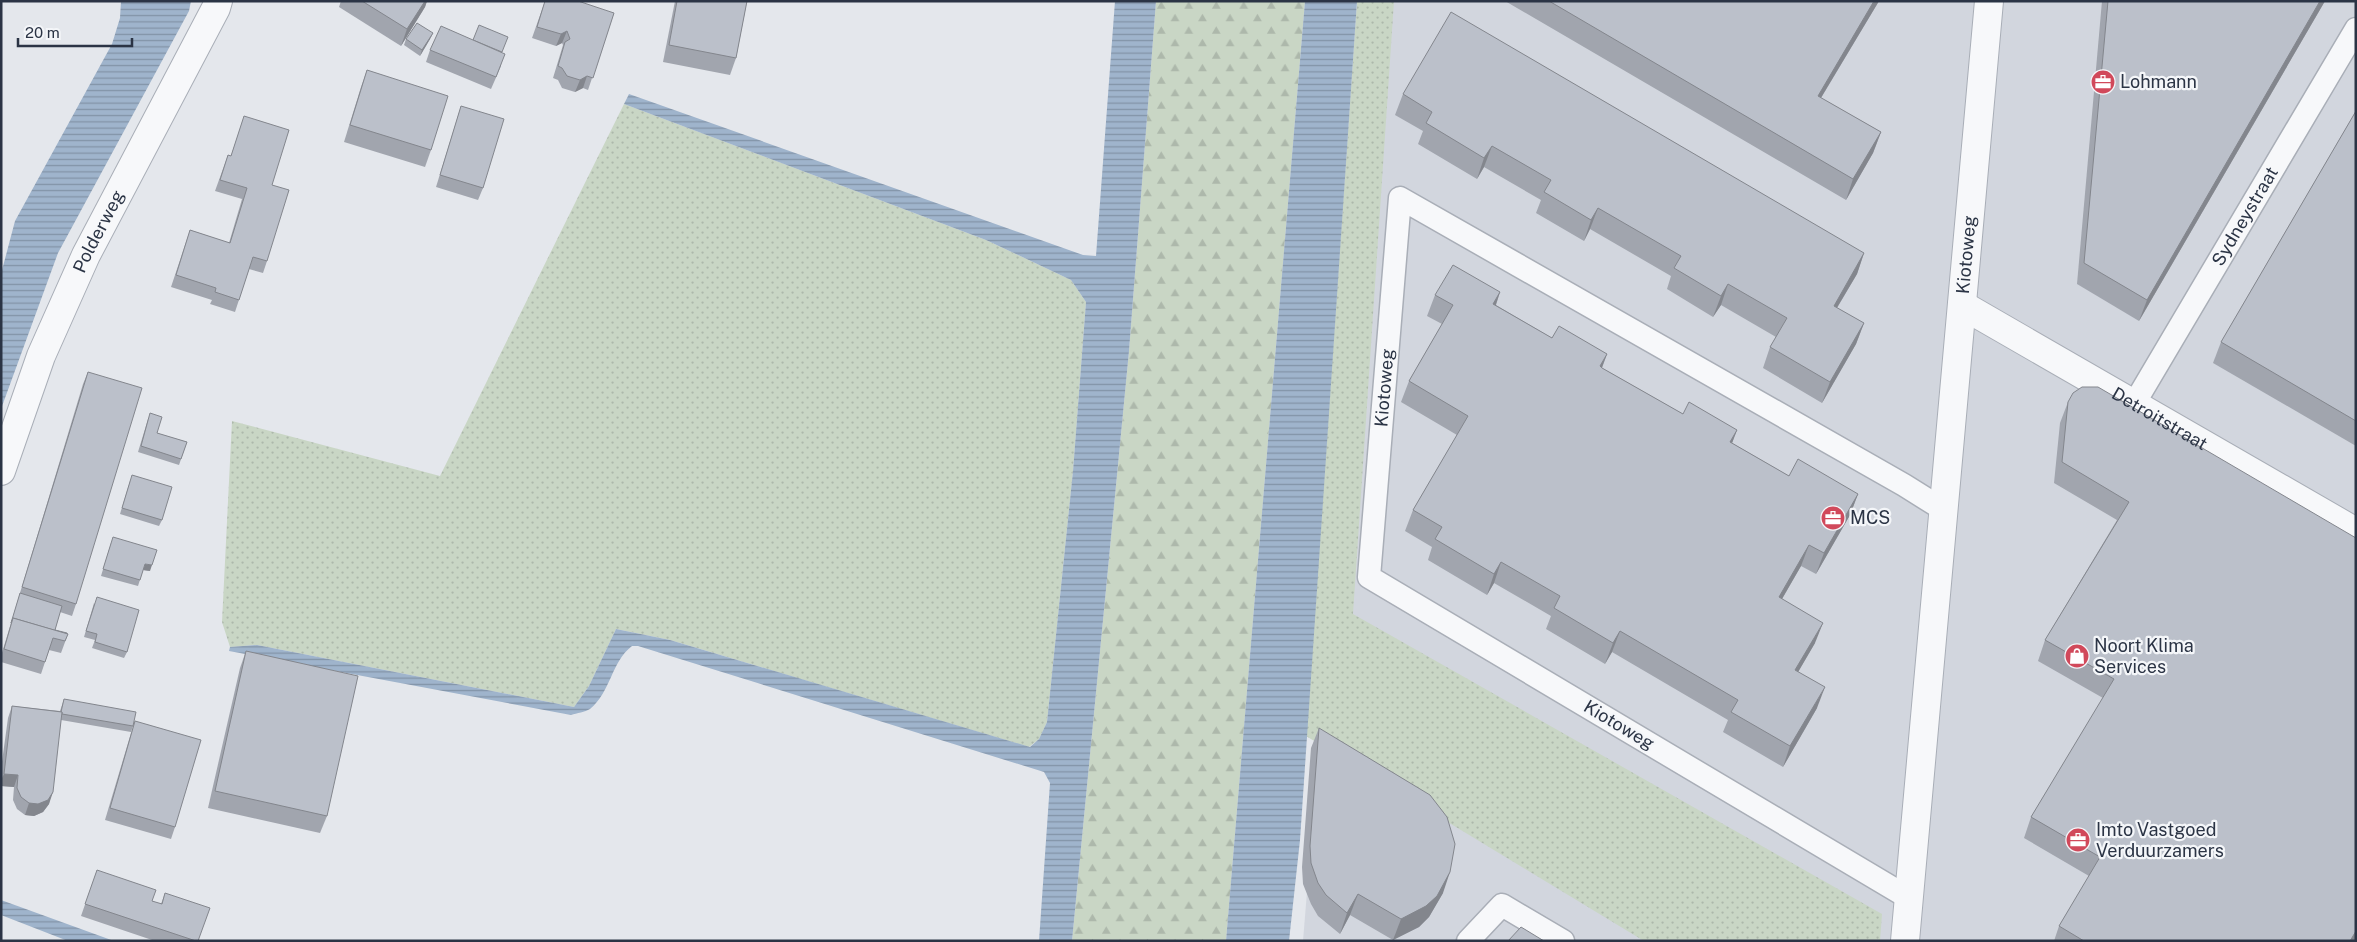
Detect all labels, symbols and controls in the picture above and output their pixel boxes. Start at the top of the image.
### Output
scale bar [18,15,131,47]
text: 20 m [25,24,60,41]
office icon: Lohmann [2090,69,2116,95]
place label: Lohmann [2120,71,2197,92]
street label: Sydneystraat [2207,163,2282,270]
street label: Polderweg [68,186,128,276]
street label: Kiotoweg [1952,215,1980,295]
street label: Kiotoweg [1370,348,1398,428]
street label: Detroitstraat [2108,383,2211,454]
office icon: MCS [1820,505,1846,531]
place label: MCS [1850,507,1890,528]
place label: Noort Klima Services [2094,635,2194,677]
shop icon: Noort Klima Services [2064,643,2090,669]
street label: Kiotoweg [1580,695,1658,754]
place label: Imto Vastgoed Verduurzamers [2096,819,2224,861]
office icon: Imto Vastgoed Verduurzamers [2065,827,2091,853]

